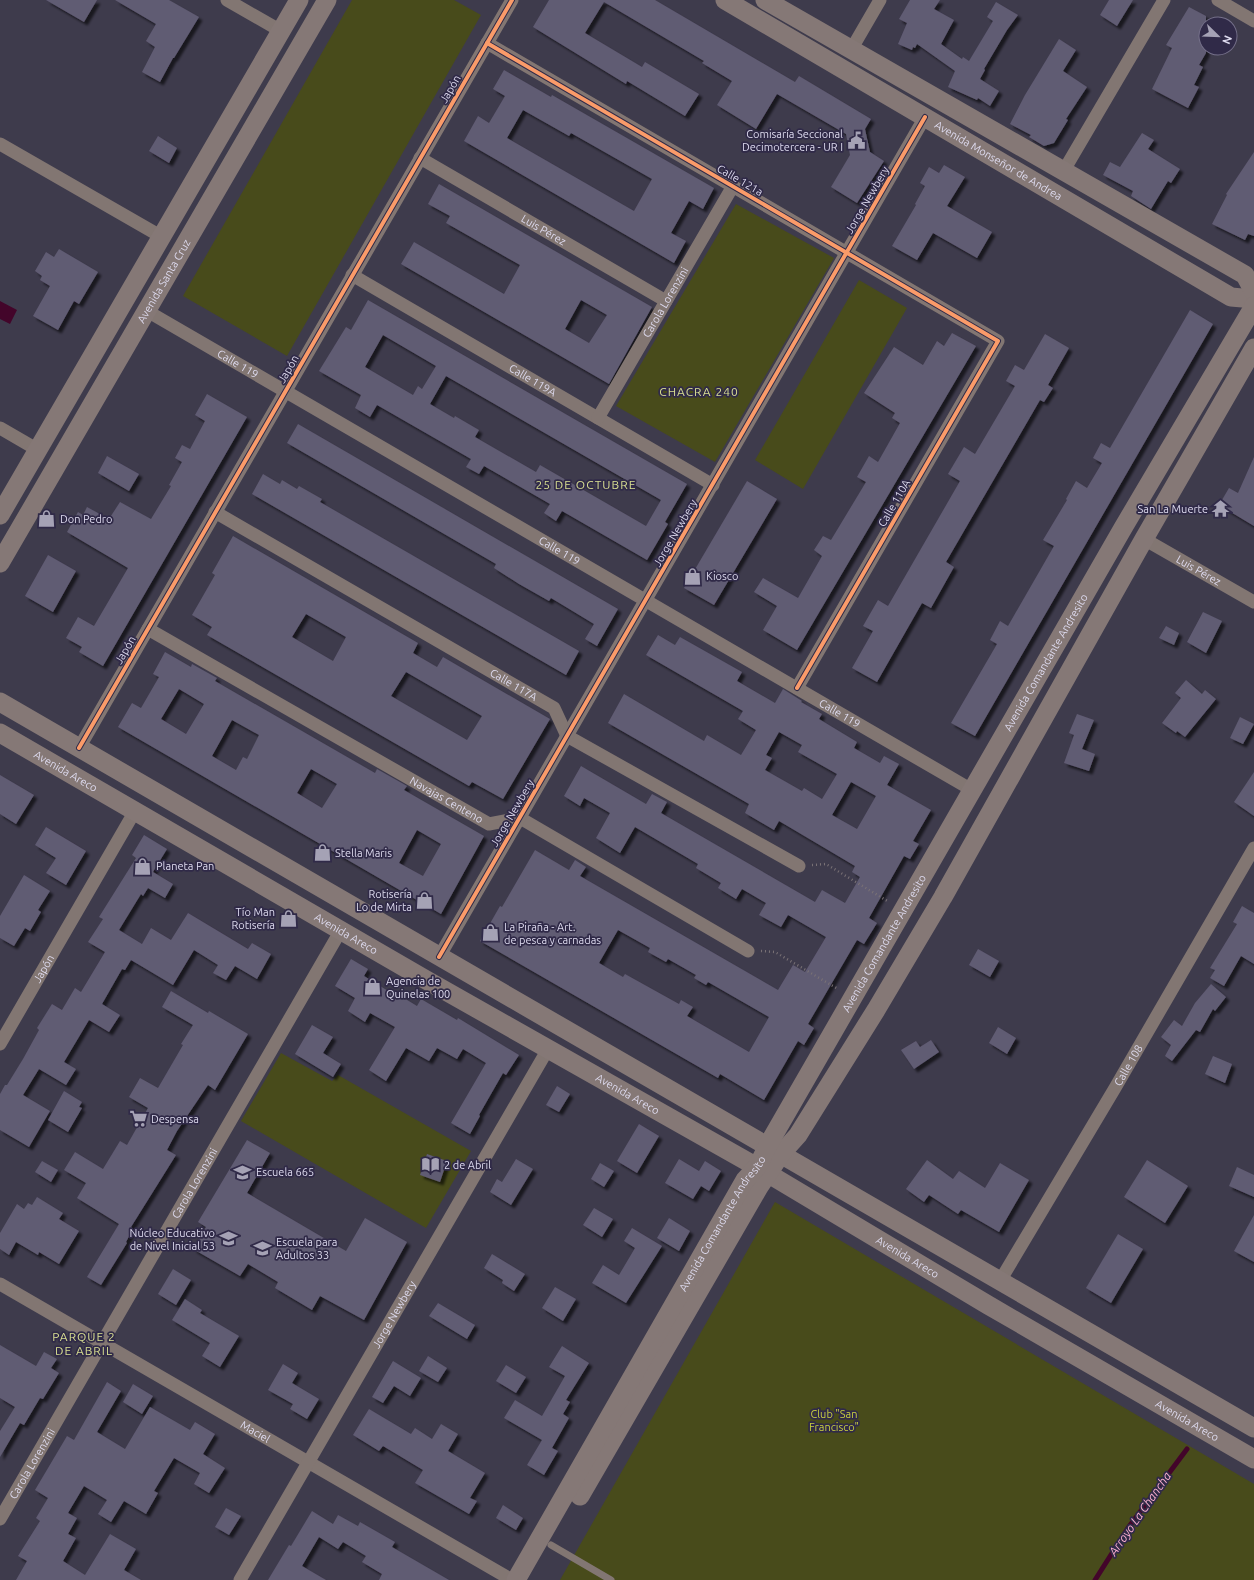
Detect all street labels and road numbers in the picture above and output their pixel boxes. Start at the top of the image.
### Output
street label: Japón [437,73,463,105]
street label: Avenida Monseñor de Andrea [933,118,1064,202]
street label: Calle 121a [715,162,765,198]
street label: Jorge Newbery [843,164,891,236]
street label: Luis Pérez [519,212,568,248]
street label: Avenida Santa Cruz [135,237,193,325]
street label: Carola Lorenzini [640,265,691,340]
street label: Calle 119 [215,347,260,380]
street label: Japón [275,353,301,385]
street label: Calle 119A [507,362,559,399]
street label: Calle 110A [876,477,913,529]
street label: Jorge Newbery [651,497,699,569]
street label: Calle 119 [537,534,582,567]
street label: Luis Pérez [1174,553,1223,588]
street label: Avenida Comandante Andresito [1002,592,1090,733]
street label: Japón [112,634,138,666]
street label: Calle 117A [488,666,540,703]
street label: Calle 119 [817,697,862,730]
street label: Avenida Areco [32,748,99,794]
street label: Navajas Centeno [408,774,485,825]
street label: Jorge Newbery [488,777,536,849]
street label: Avenida Comandante Andresito [840,872,928,1014]
street label: Avenida Areco [312,911,380,957]
street label: Japón [31,953,56,985]
street label: Calle 108 [1112,1043,1145,1088]
street label: Avenida Areco [594,1071,661,1117]
street label: Carola Lorenzini [169,1146,219,1221]
street label: Avenida Comandante Andresito [677,1154,768,1293]
street label: Avenida Areco [874,1234,941,1280]
street label: Jorge Newbery [370,1278,419,1350]
street label: Avenida Areco [1154,1397,1221,1443]
street label: Maciel [239,1418,272,1445]
street label: Carola Lorenzini [7,1426,57,1501]

